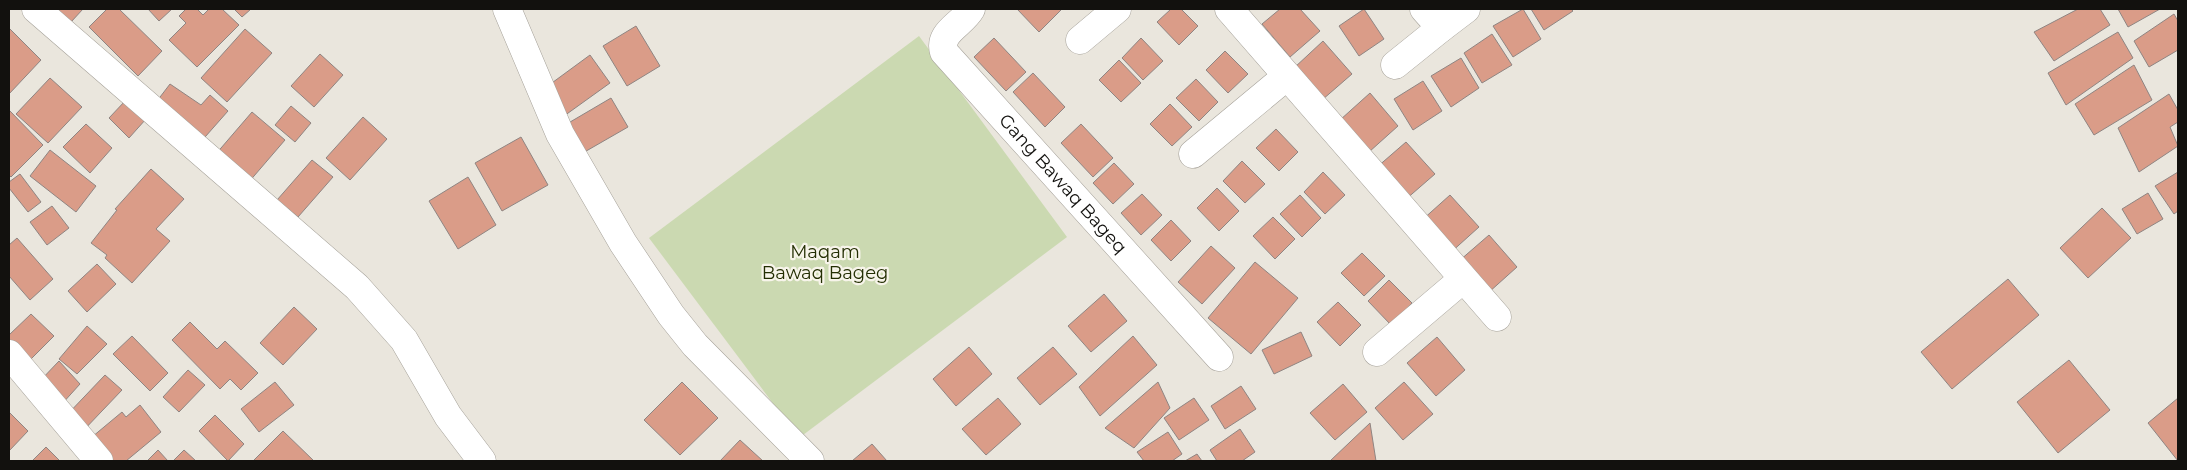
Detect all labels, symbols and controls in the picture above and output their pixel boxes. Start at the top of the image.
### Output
street label: Gang Bawaq Bageq [994,109,1131,258]
park label: Maqam Bawaq Bageg [762,241,888,284]

